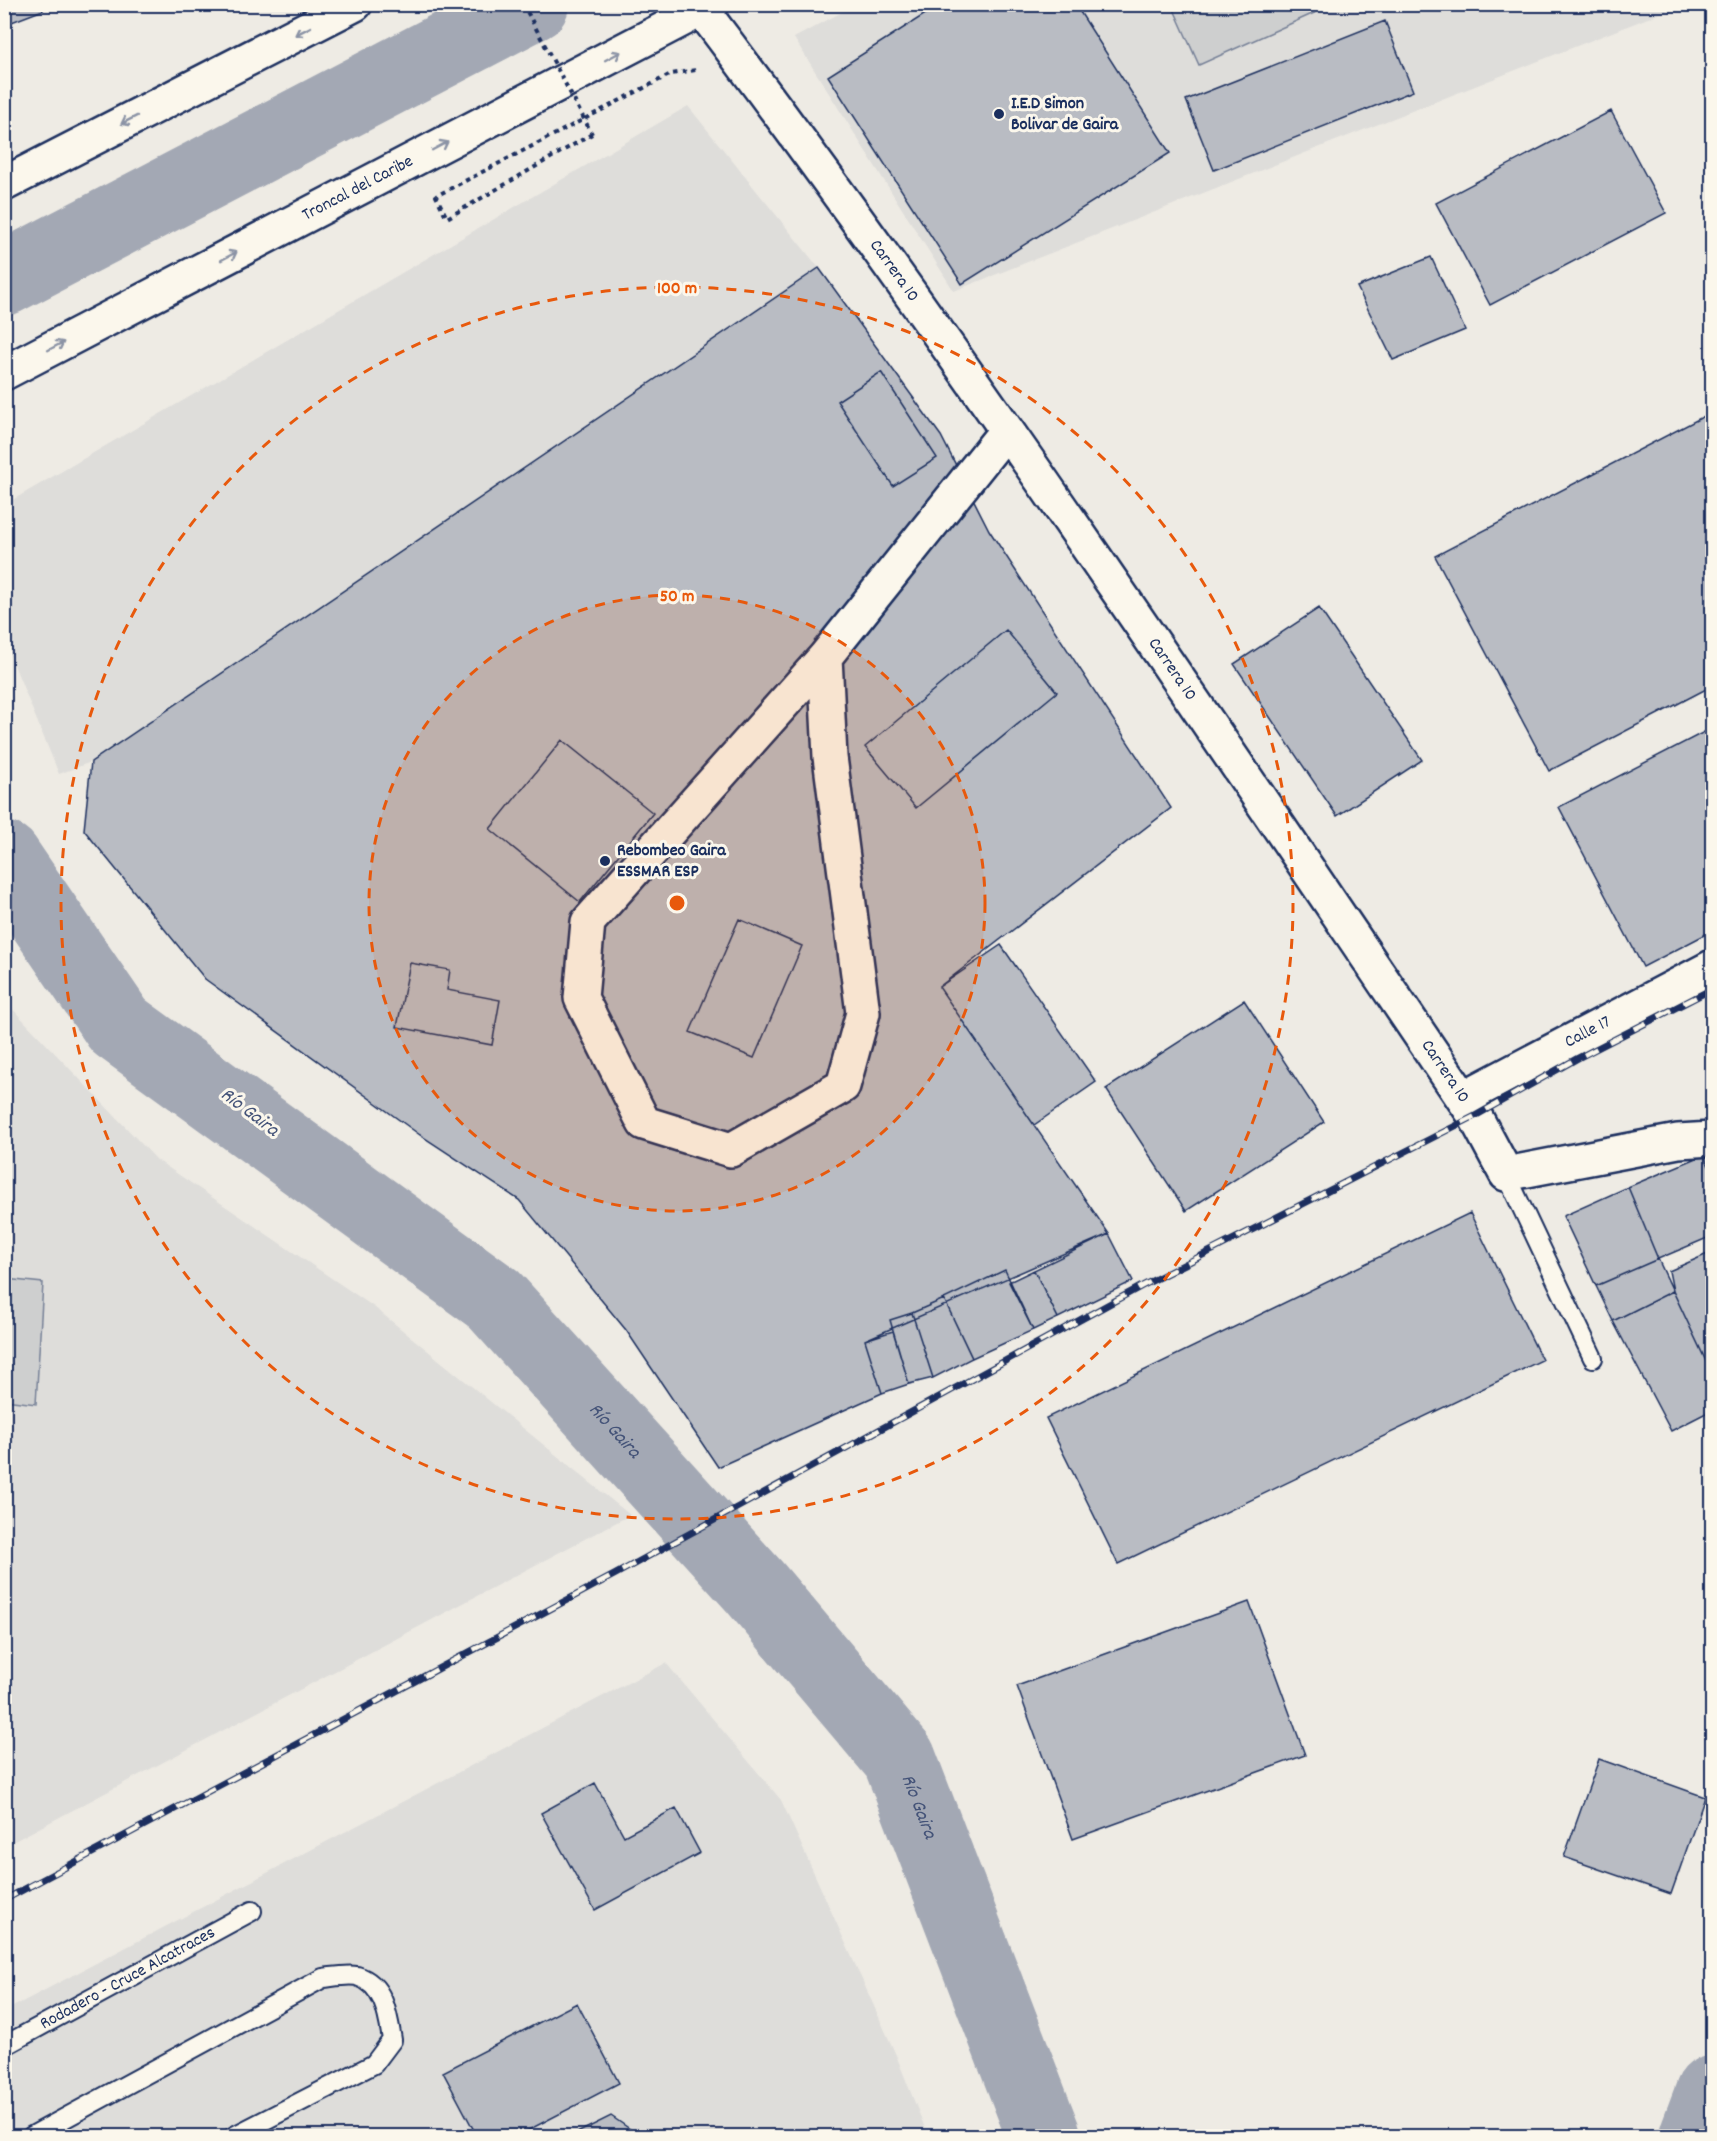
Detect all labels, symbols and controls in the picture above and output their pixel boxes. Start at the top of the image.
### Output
one-way arrow [294,26,312,37]
one-way arrow [603,50,621,61]
place label: I.E.D Simon Bolivar de Gaira [1011,92,1119,138]
marker: I.E.D Simon Bolivar de Gaira [992,107,1006,121]
one-way arrow [121,114,138,126]
one-way arrow [430,140,448,151]
street label: Troncal del Caribe [298,149,418,228]
street label: Carrera 10 [863,235,925,307]
one-way arrow [220,249,238,261]
text: 100 m [657,277,697,302]
one-way arrow [47,339,65,351]
text: 50 m [660,585,694,610]
street label: Carrera 10 [1141,633,1203,706]
place label: Rebombeo Gaira ESSMAR ESP [617,839,726,885]
marker: Rebombeo Gaira ESSMAR ESP [598,854,612,868]
centre of rings [667,893,687,913]
street label: Calle 17 [1560,1010,1615,1055]
street label: Carrera 10 [1414,1035,1475,1108]
water label: Río Gaira [214,1082,285,1145]
water label: Río Gaira [581,1397,648,1467]
water label: Río Gaira [893,1771,943,1845]
street label: Rodadero - Cruce Alcatraces [36,1921,220,2036]

